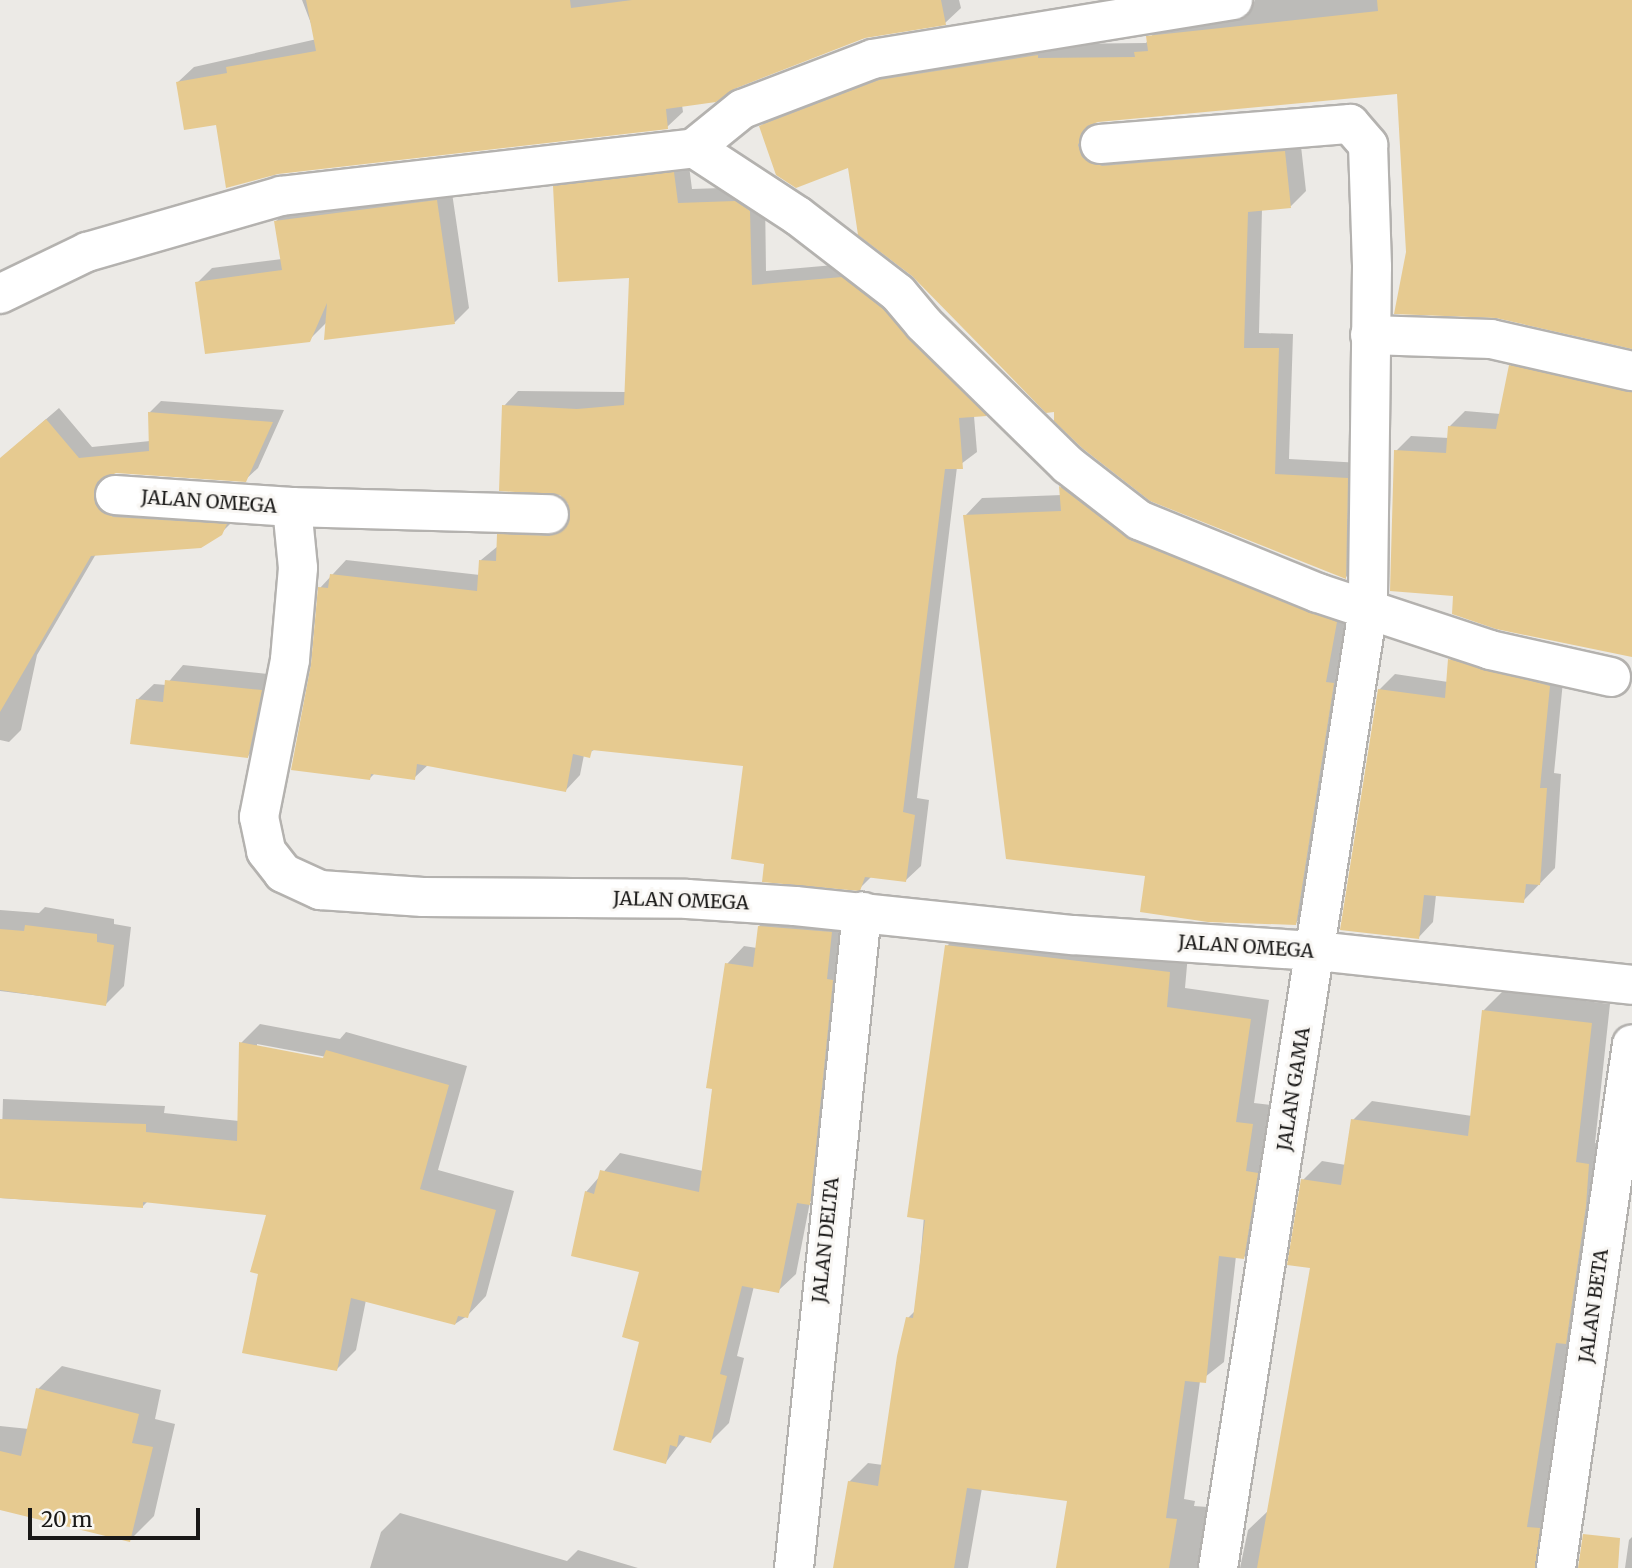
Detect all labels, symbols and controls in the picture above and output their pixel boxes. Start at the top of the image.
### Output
street label: JALAN OMEGA [140,486,278,518]
street label: JALAN OMEGA [613,887,749,915]
street label: JALAN OMEGA [1177,931,1315,963]
street label: JALAN GAMA [1273,1025,1315,1153]
street label: JALAN DELTA [808,1176,844,1304]
street label: JALAN BETA [1575,1248,1613,1364]
scale bar [32,1494,203,1538]
text: 20 m [41,1506,92,1533]

